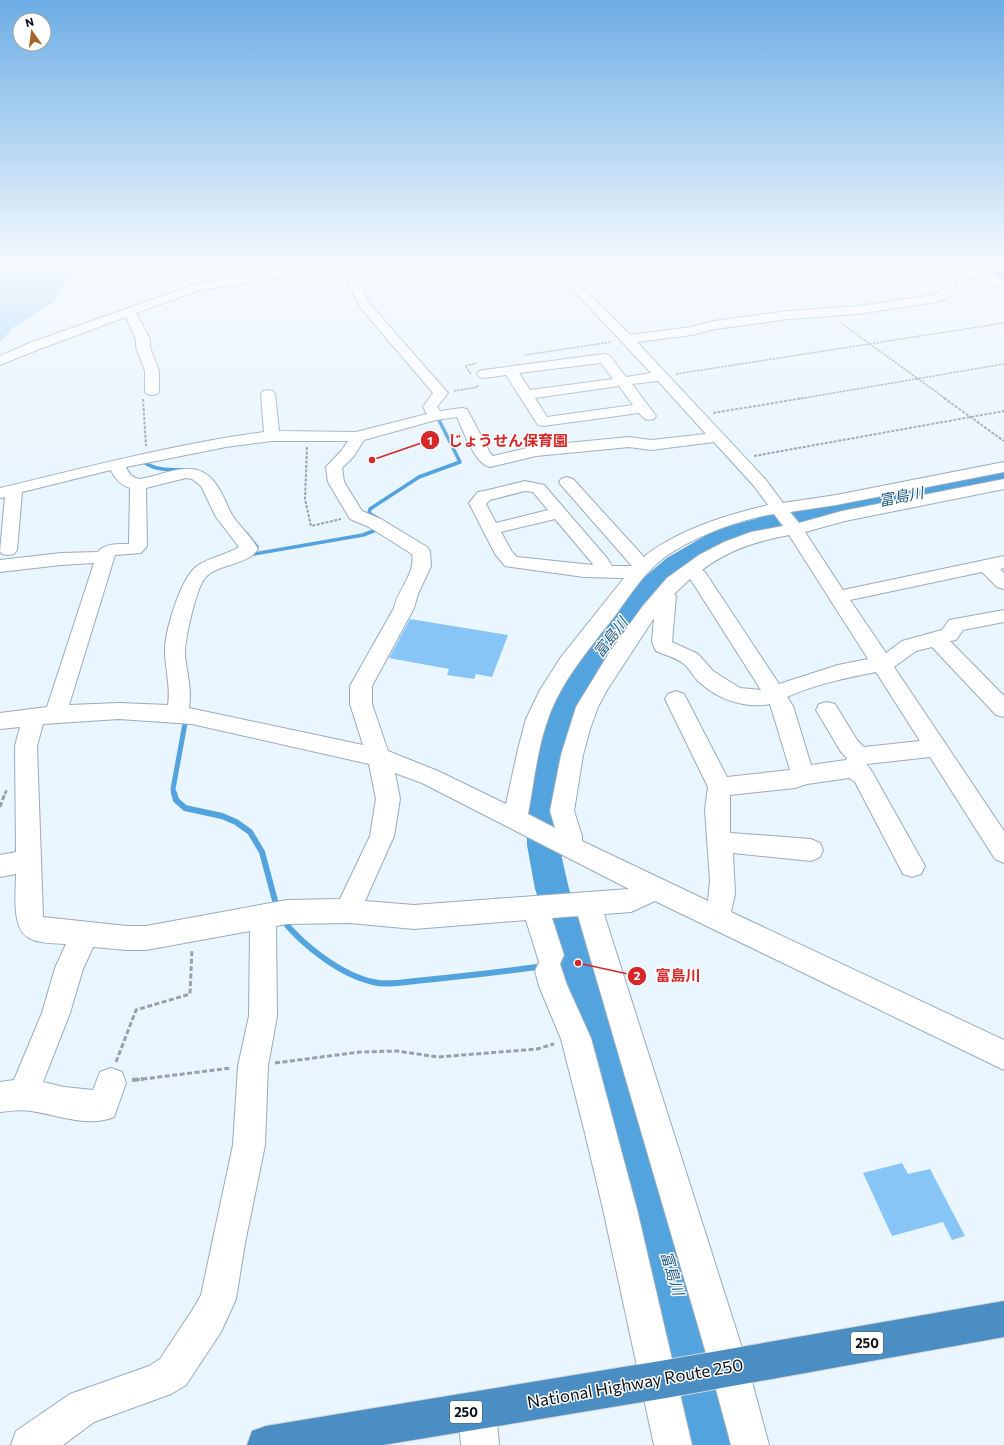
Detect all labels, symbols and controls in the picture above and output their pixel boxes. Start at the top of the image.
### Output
north arrow [12,12,52,52]
text: N [24,15,35,29]
callout: じょうせん保育園 [420,427,576,454]
text: じょうせん保育園 [448,431,568,449]
text: 1 [427,433,433,447]
water label: 富島川 [877,482,927,509]
water label: 富島川 [589,612,632,660]
callout: 富島川 [627,963,708,990]
text: 富島川 [655,966,701,984]
text: 2 [634,968,641,982]
water label: 富島川 [658,1249,689,1299]
road number: 250 [851,1332,883,1354]
street label: National Highway Route 250 [525,1354,745,1412]
road number: 250 [450,1401,482,1423]

